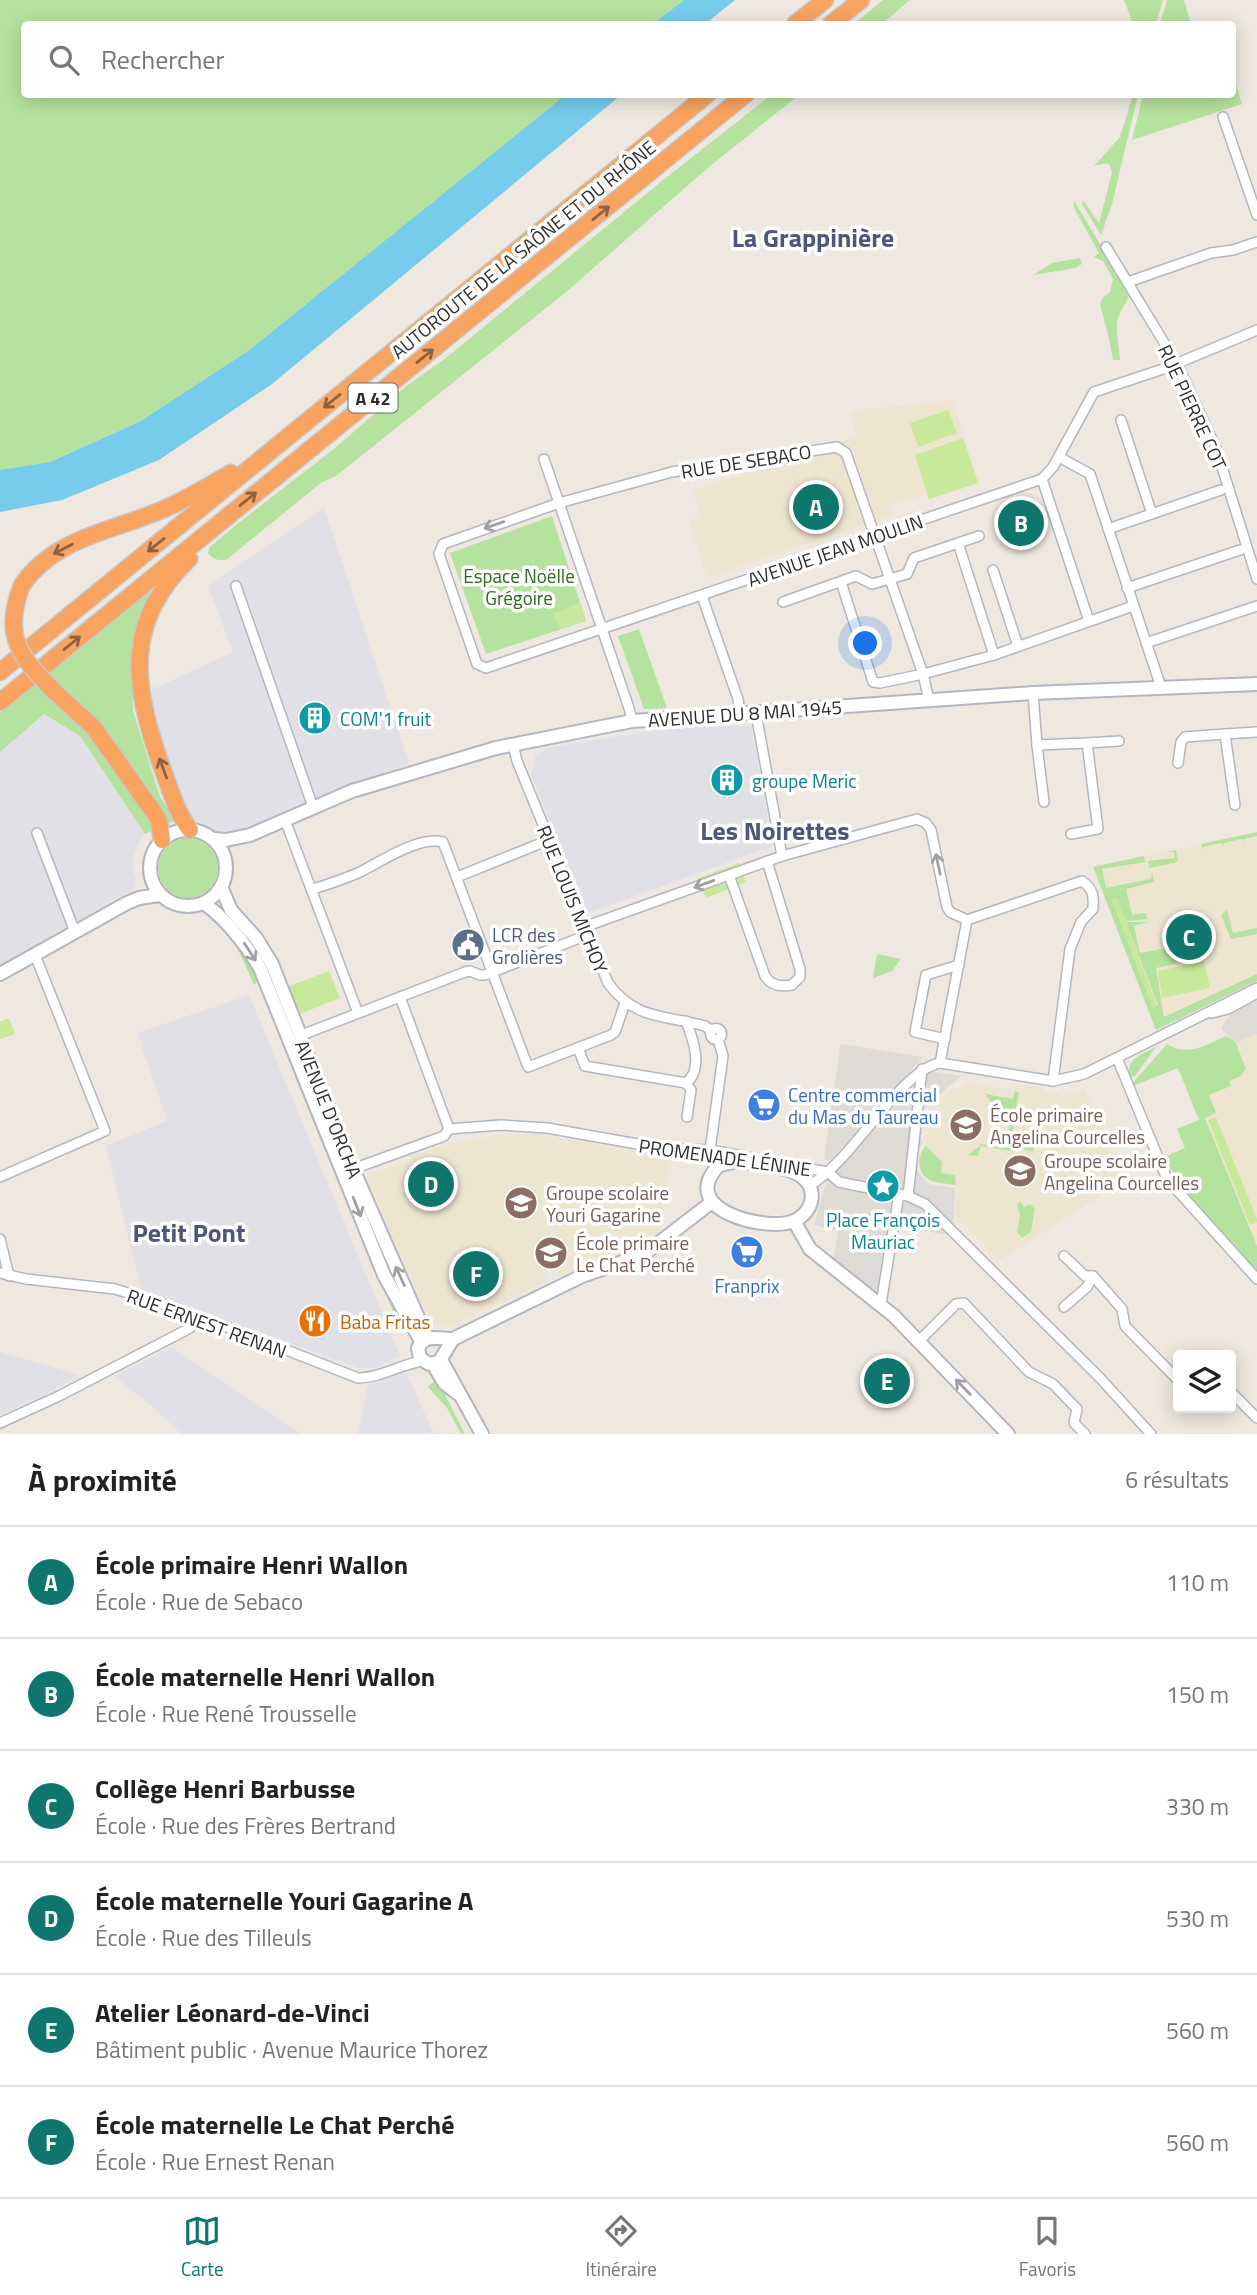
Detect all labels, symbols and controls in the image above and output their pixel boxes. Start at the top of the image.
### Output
search box [21,21,1236,98]
text: Rechercher [101,40,225,79]
icon: search [45,41,83,79]
street label: AUTOROUTE DE LA SAÔNE ET DU RHÔNE [384,133,662,365]
one-way arrow [592,205,610,220]
district label: La Grappinière [732,218,894,257]
street label: RUE PIERRE COT [1151,339,1235,475]
one-way arrow [415,348,433,364]
road number: A 42 [348,384,398,412]
one-way arrow [324,393,342,409]
street label: RUE DE SEBACO [679,436,813,486]
pin: A [793,481,839,533]
one-way arrow [239,492,257,507]
pin: B [998,497,1044,549]
street label: AVENUE JEAN MOULIN [744,509,926,591]
one-way arrow [484,520,506,533]
one-way arrow [148,537,166,553]
one-way arrow [53,542,74,556]
park label: Espace Noëlle Grégoire [463,561,575,612]
your location [848,626,882,660]
one-way arrow [62,635,80,651]
street label: AVENUE DU 8 MAI 1945 [647,692,843,734]
building icon: COM'1 fruit [296,699,334,737]
place label: COM'1 fruit [340,704,432,733]
one-way arrow [155,758,168,780]
building icon: groupe Meric [708,761,746,799]
place label: groupe Meric [752,766,857,795]
district label: Les Noirettes [700,811,850,850]
street label: RUE LOUIS MICHOY [530,821,616,978]
one-way arrow [931,853,944,876]
one-way arrow [693,879,715,891]
pin: C [1166,911,1212,963]
place label: LCR des Grolières [492,920,563,971]
public building icon: LCR des Grolières [449,926,487,964]
one-way arrow [244,942,258,962]
street label: AVENUE D'ORCHA [288,1035,370,1183]
place label: Centre commercial du Mas du Taureau [788,1080,939,1131]
supermarket icon: Centre commercial du Mas du Taureau [745,1086,783,1124]
place label: École primaire Angelina Courcelles [990,1100,1145,1151]
school or university icon: École primaire Angelina Courcelles [947,1106,985,1144]
street label: PROMENADE LÉNINE [637,1131,813,1183]
place label: Groupe scolaire Angelina Courcelles [1044,1146,1199,1197]
school or university icon: Groupe scolaire Angelina Courcelles [1001,1152,1039,1190]
pin: D [408,1158,454,1210]
place icon: Place François Mauriac [864,1167,902,1205]
place label: Groupe scolaire Youri Gagarine [546,1178,669,1229]
school or university icon: Groupe scolaire Youri Gagarine [502,1184,540,1222]
one-way arrow [351,1196,364,1218]
place label: Place François Mauriac [826,1205,940,1256]
district label: Petit Pont [133,1213,245,1252]
place label: École primaire Le Chat Perché [576,1228,695,1279]
supermarket icon: Franprix [728,1233,766,1271]
school or university icon: École primaire Le Chat Perché [532,1234,570,1272]
pin: F [453,1248,499,1300]
one-way arrow [392,1266,406,1287]
place label: Franprix [714,1271,780,1300]
street label: RUE ERNEST RENAN [123,1281,291,1365]
restaurant icon: Baba Fritas [296,1302,334,1340]
place label: Baba Fritas [340,1307,430,1336]
map controls [1173,1350,1236,1413]
button: layers [1173,1350,1236,1413]
pin: E [864,1355,910,1407]
one-way arrow [955,1379,972,1396]
text: À proximité [28,1457,177,1503]
text: 6 résultats [1125,1462,1229,1497]
text: École primaire Henri Wallon [95,1545,408,1584]
text: A [44,1565,58,1600]
text: 110 m [1166,1565,1229,1600]
text: École · Rue de Sebaco [95,1584,303,1619]
text: École maternelle Henri Wallon [95,1657,435,1696]
text: B [44,1677,58,1712]
text: 150 m [1166,1677,1229,1712]
text: École · Rue René Trousselle [95,1696,357,1731]
text: Collège Henri Barbusse [95,1769,355,1808]
text: C [45,1789,57,1824]
text: 330 m [1166,1789,1229,1824]
text: École · Rue des Frères Bertrand [95,1808,396,1843]
text: École maternelle Youri Gagarine A [95,1881,473,1920]
text: D [44,1901,58,1936]
text: 530 m [1166,1901,1229,1936]
text: École · Rue des Tilleuls [95,1920,312,1955]
text: Atelier Léonard-de-Vinci [95,1993,370,2032]
text: E [45,2013,57,2048]
text: 560 m [1166,2013,1229,2048]
text: Bâtiment public · Avenue Maurice Thorez [95,2032,488,2067]
text: École maternelle Le Chat Perché [95,2105,454,2144]
text: F [45,2125,57,2160]
text: 560 m [1166,2125,1229,2160]
text: École · Rue Ernest Renan [95,2144,335,2179]
tab: Carte [181,2212,224,2283]
tab: Itinéraire [585,2212,657,2283]
tab: Favoris [1019,2212,1076,2283]

